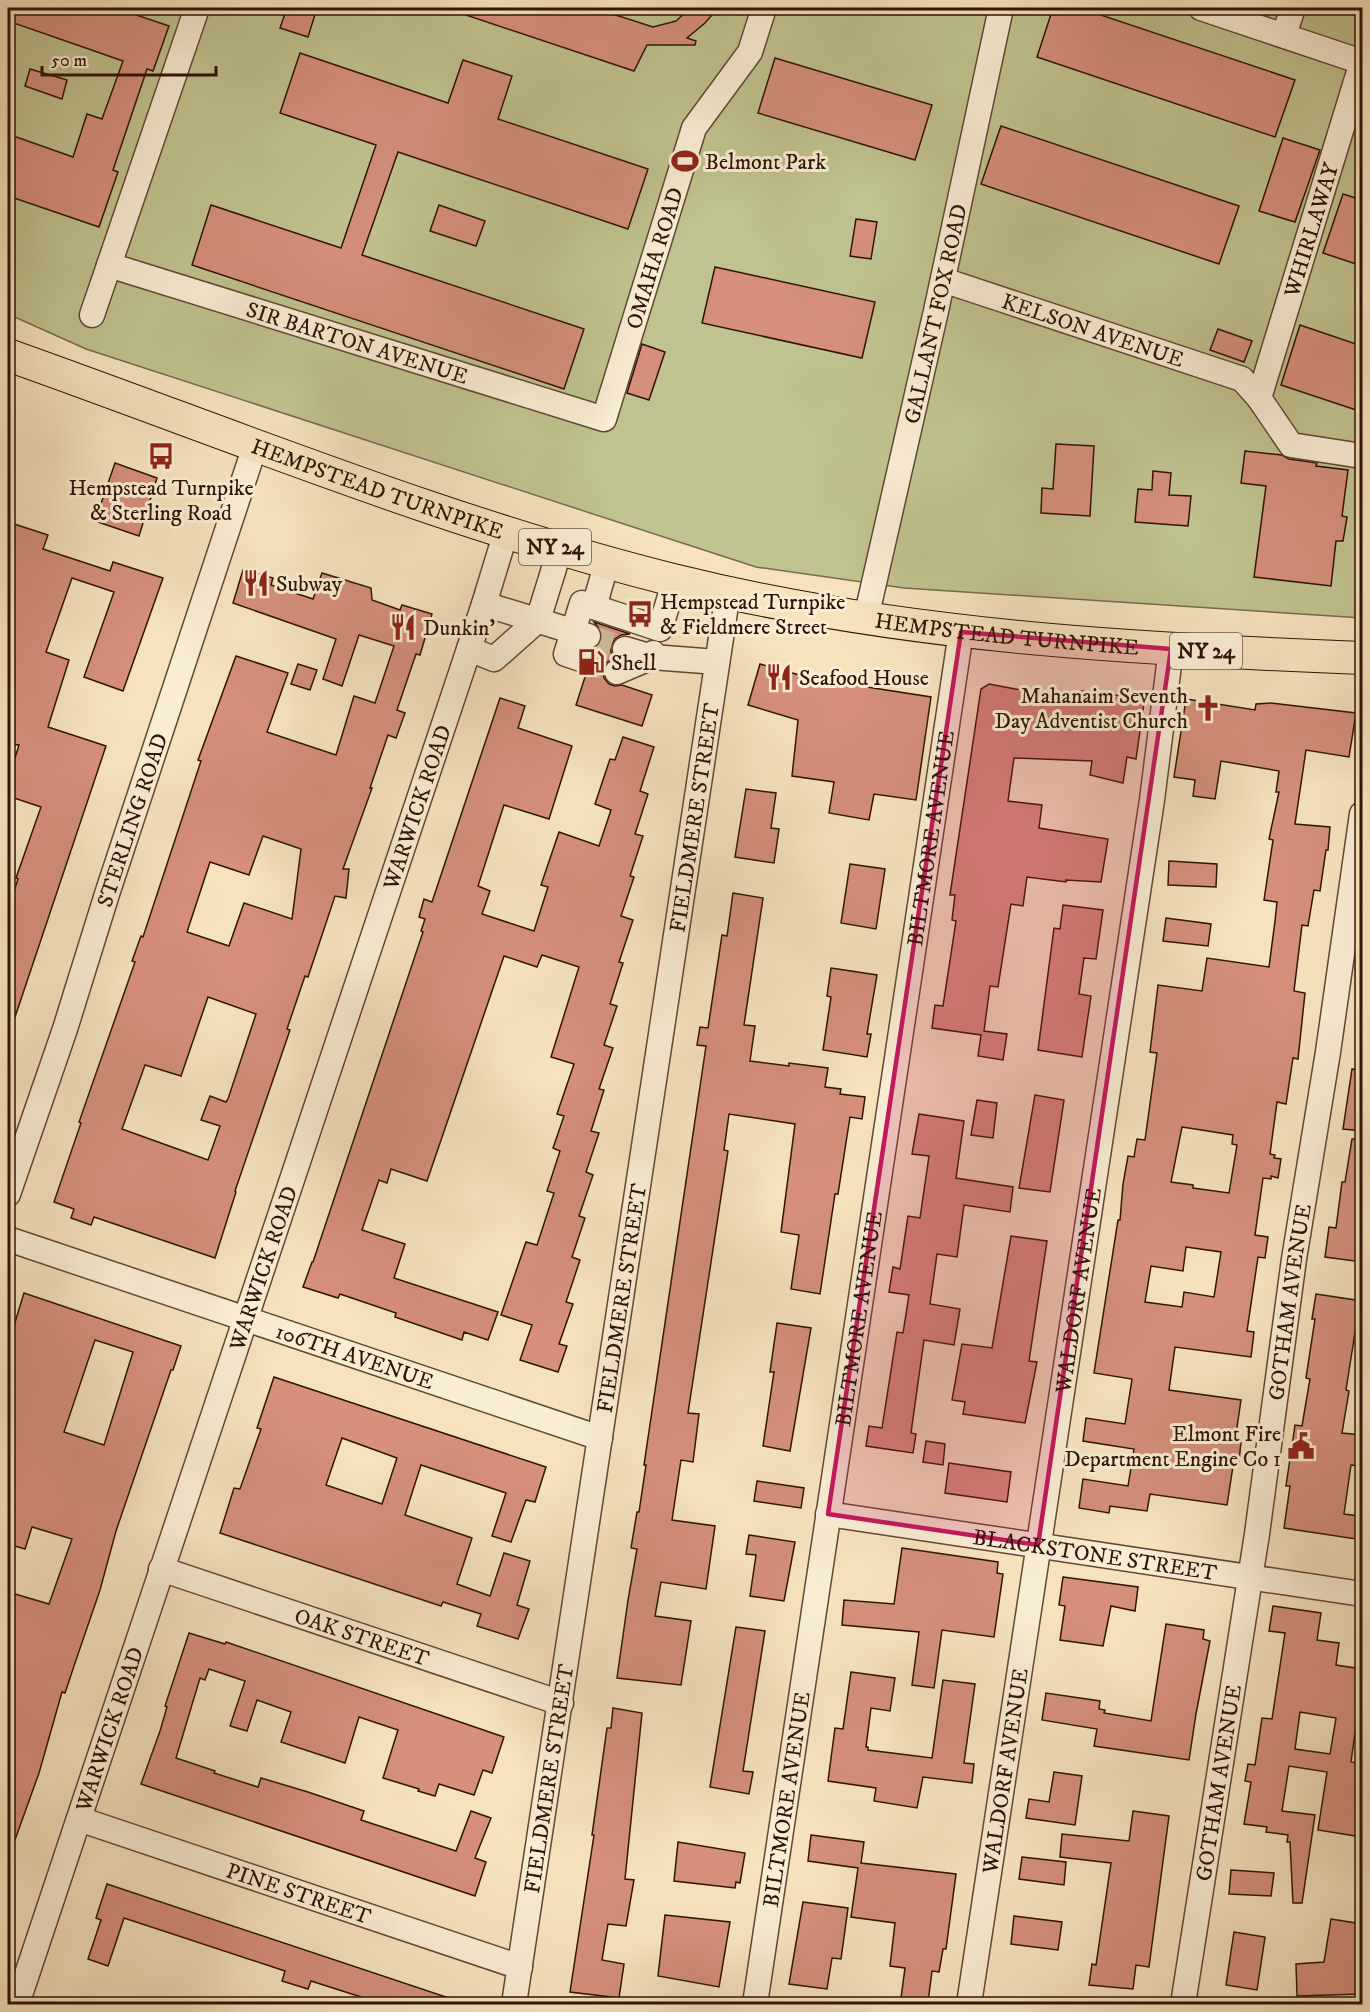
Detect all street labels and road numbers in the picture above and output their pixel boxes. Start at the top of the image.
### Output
street label: WHIRLAWAY [1278,159,1346,301]
street label: OMAHA ROAD [621,184,690,333]
street label: GALLANT FOX ROAD [899,201,974,427]
street label: KELSON AVENUE [998,288,1187,374]
street label: SIR BARTON AVENUE [243,296,471,391]
street label: HEMPSTEAD TURNPIKE [247,433,507,546]
road number: NY 24 [519,529,591,565]
street label: HEMPSTEAD TURNPIKE [873,608,1140,662]
road number: NY 24 [1170,633,1242,669]
street label: FIELDMERE STREET [665,701,726,934]
street label: WARWICK ROAD [377,722,458,894]
street label: BILTMORE AVENUE [902,729,961,948]
street label: STERLING ROAD [92,730,174,911]
street label: FIELDMERE STREET [592,1182,653,1415]
street label: WARWICK ROAD [224,1183,304,1355]
street label: WALDORF AVENUE [1050,1186,1108,1396]
street label: GOTHAM AVENUE [1263,1202,1318,1402]
street label: BILTMORE AVENUE [830,1209,889,1429]
street label: 106TH AVENUE [272,1318,437,1396]
street label: BLACKSTONE STREET [971,1524,1219,1587]
street label: OAK STREET [291,1603,433,1673]
street label: WARWICK ROAD [70,1644,150,1816]
street label: FIELDMERE STREET [519,1662,580,1895]
street label: WALDORF AVENUE [977,1666,1035,1877]
street label: GOTHAM AVENUE [1191,1683,1248,1883]
street label: BILTMORE AVENUE [758,1690,817,1909]
street label: PINE STREET [223,1857,375,1931]

